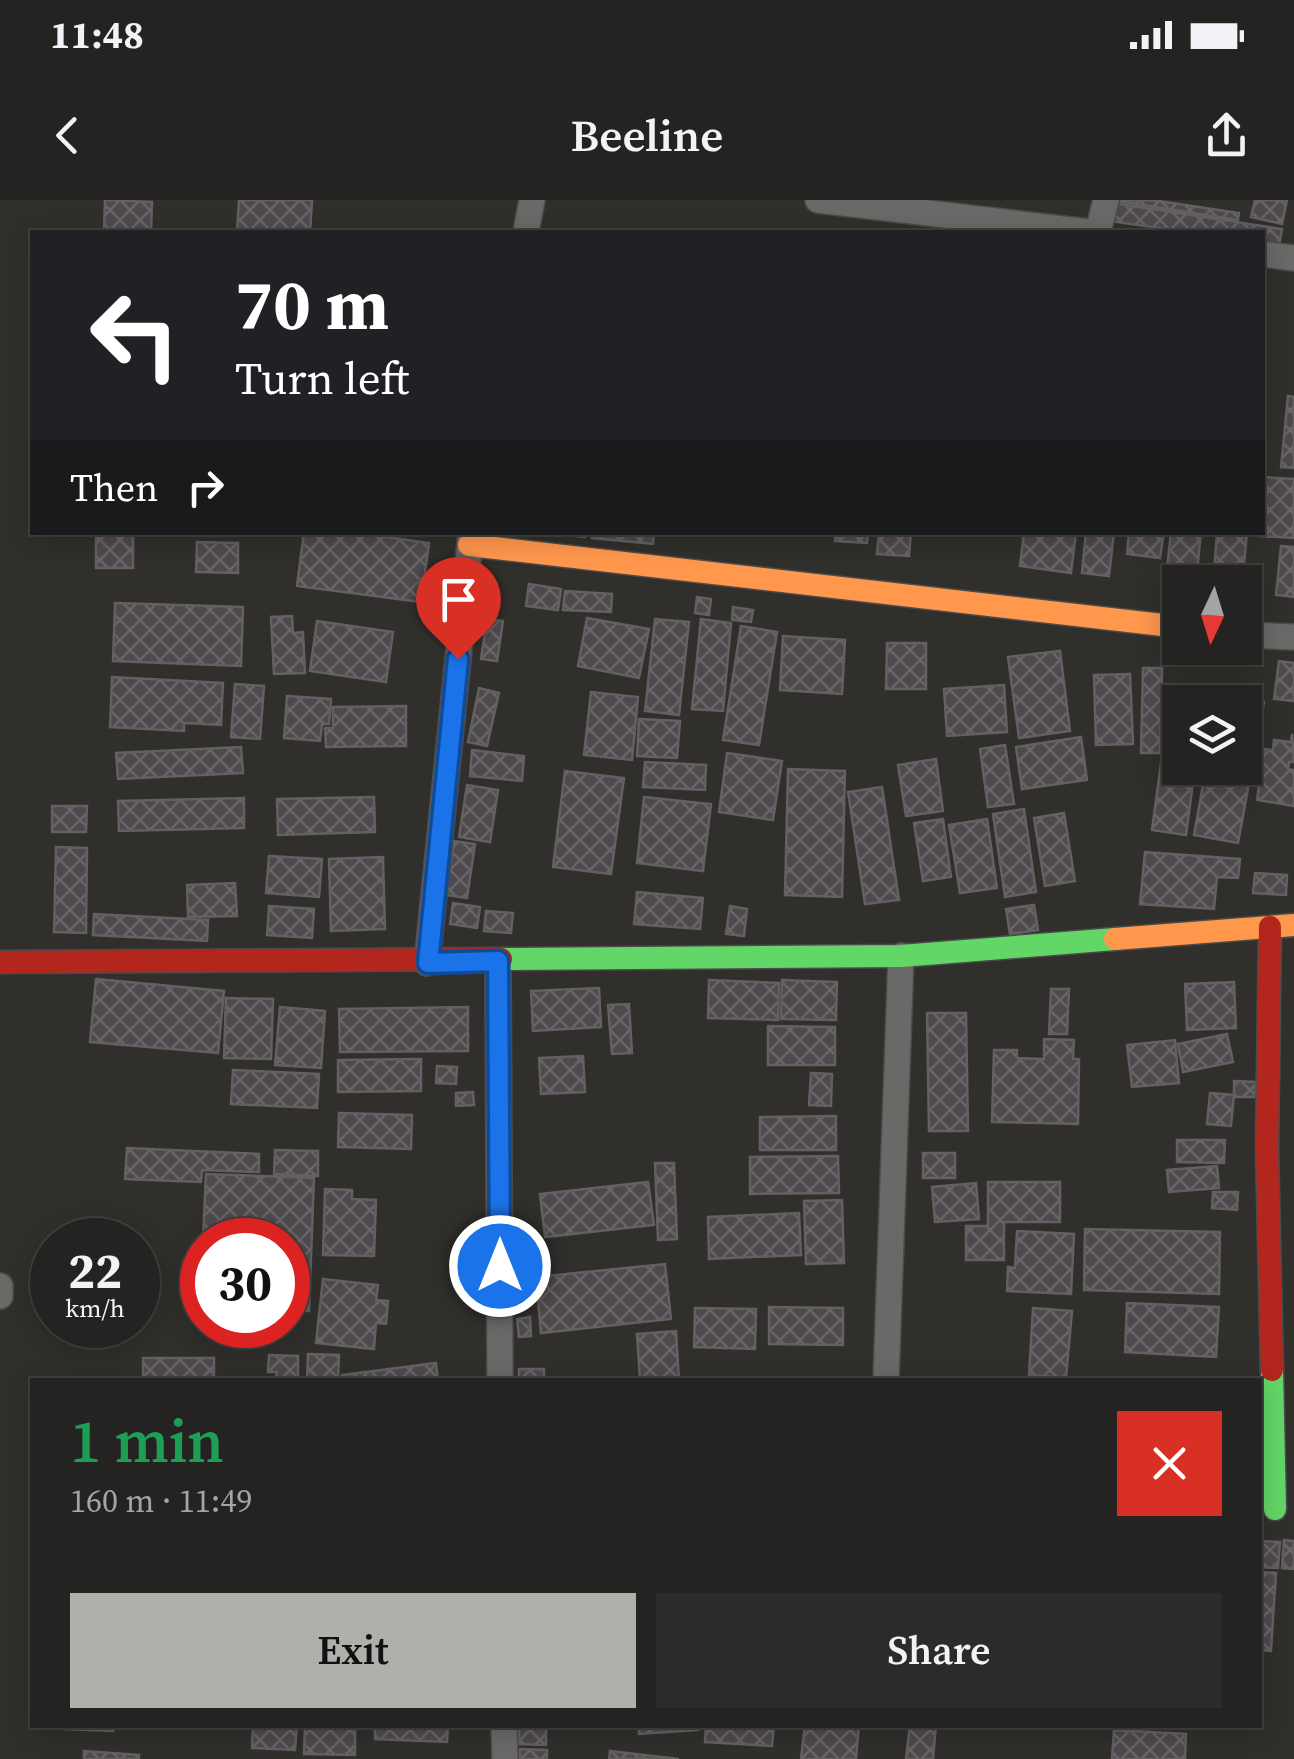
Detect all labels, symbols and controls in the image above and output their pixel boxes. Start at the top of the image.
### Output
text: 11:48 [50,9,144,61]
text: Beeline [570,104,724,166]
icon: back [40,108,95,163]
icon: share [1199,108,1254,163]
text: 70 m [235,256,389,352]
icon: left [70,270,200,400]
text: Turn left [235,347,409,409]
icon: right [178,460,233,515]
text: Then [70,462,158,514]
pin [416,557,501,660]
north arrow [1162,565,1262,665]
map controls [1162,565,1262,785]
icon: arrive [431,572,486,627]
button: layers [1162,685,1262,785]
position arrow [448,1214,552,1318]
speed limit sign: 30 [180,1218,310,1348]
text: 22 [68,1236,122,1305]
text: km/h [65,1291,125,1325]
text: 1 min [70,1400,224,1482]
button: close [1117,1411,1222,1516]
text: 160 m · 11:49 [70,1479,252,1523]
button: Exit [70,1593,636,1708]
button: Share [656,1593,1222,1708]

